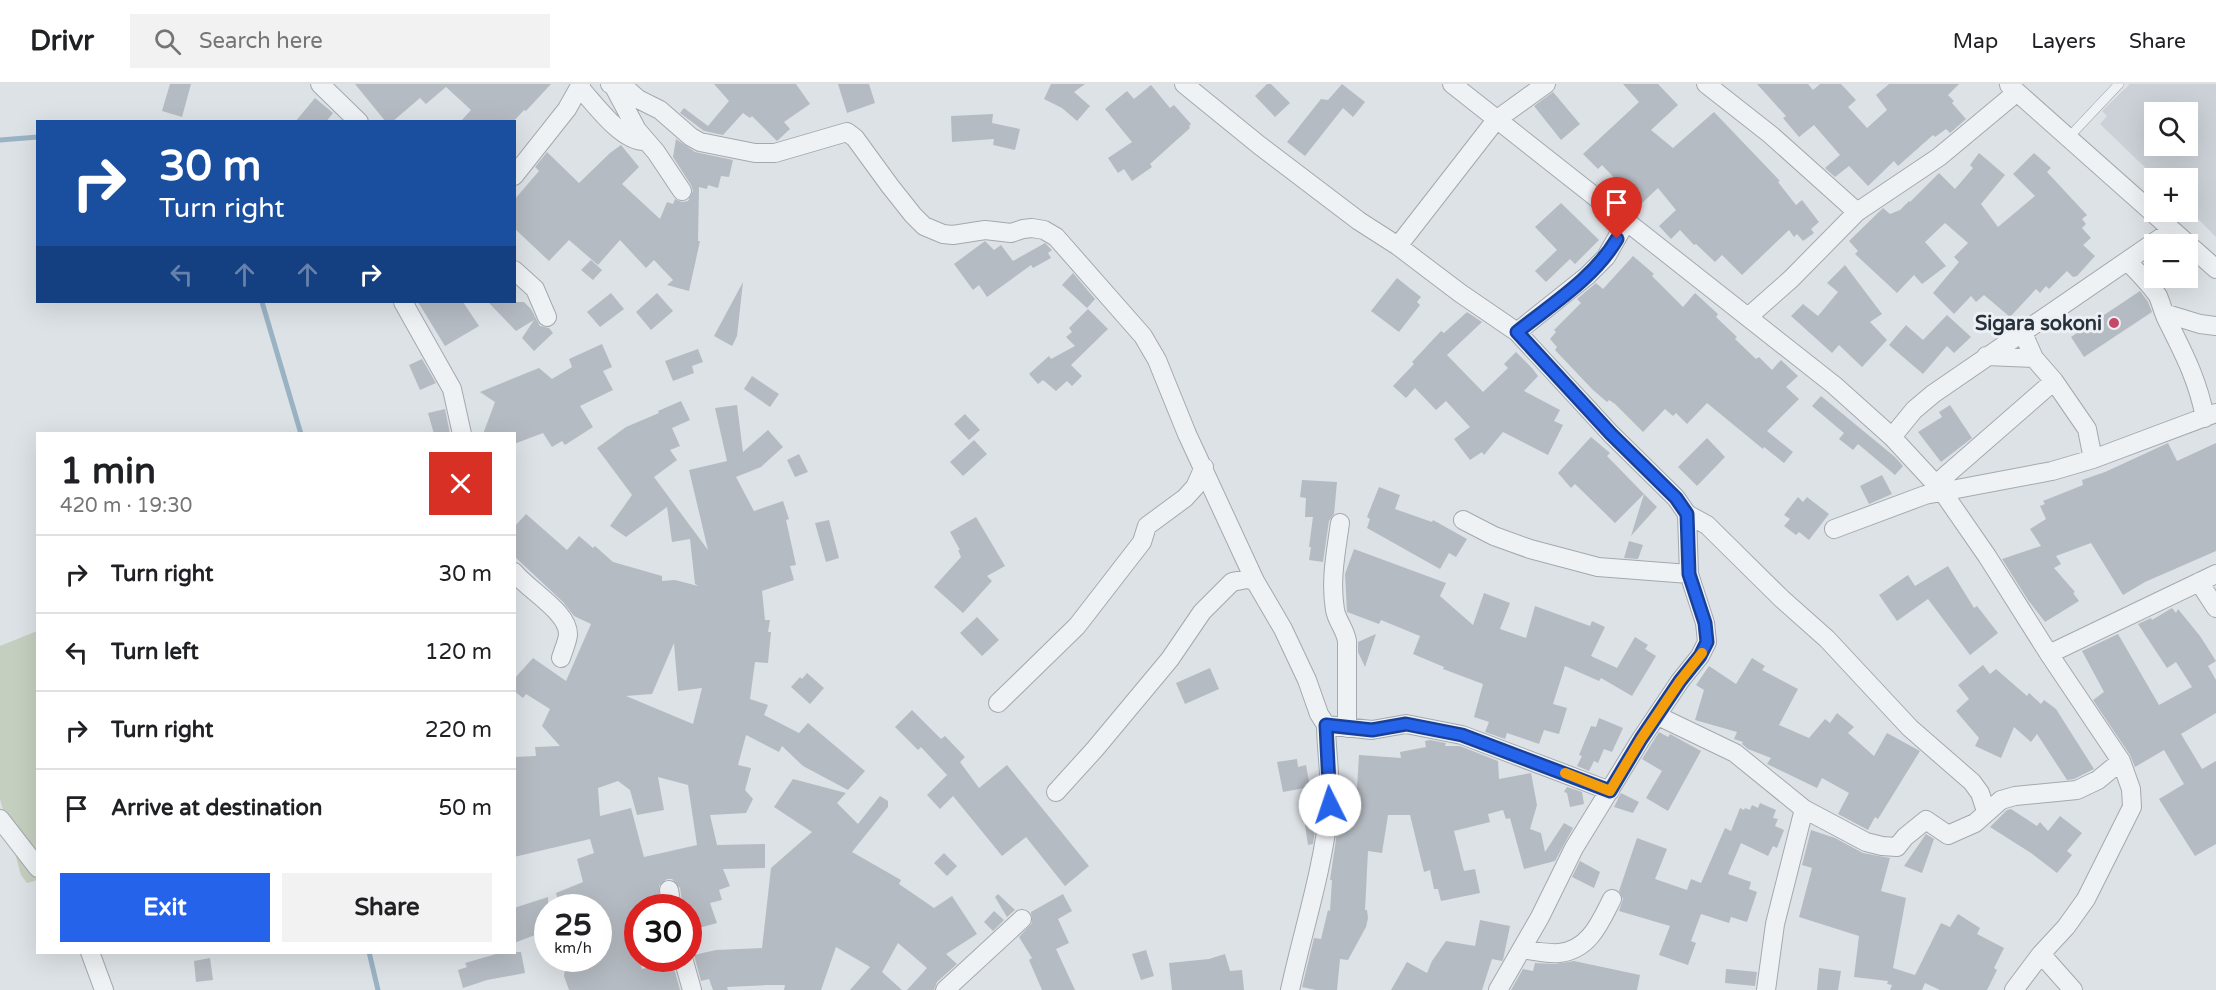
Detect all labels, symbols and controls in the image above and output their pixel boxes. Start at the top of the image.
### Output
search box [130,14,550,68]
text: Drivr [30,24,94,58]
icon: search [151,25,184,58]
text: Search here [199,28,323,54]
text: Map [1953,29,1998,54]
text: Layers [2031,29,2096,54]
text: Share [2129,29,2186,54]
map controls [2144,102,2198,288]
button: search [2144,102,2198,156]
text: 30 m [159,141,261,192]
icon: right [60,144,138,222]
button: + [2144,168,2198,222]
pin [1591,177,1642,239]
icon: arrive [1600,186,1633,219]
text: Turn right [159,192,285,225]
button: − [2144,234,2198,288]
icon: left [165,258,198,291]
icon: ahead [228,258,261,291]
icon: ahead [291,258,324,291]
icon: right [354,258,387,291]
place label: Sigara sokoni [1975,312,2102,336]
marker: Sigara sokoni [2107,316,2121,330]
text: 1 min [60,450,156,493]
button: close [429,452,492,515]
text: 420 m · 19:30 [60,494,192,518]
icon: right [60,558,93,591]
text: Turn right [111,561,213,587]
text: 30 m [438,561,492,587]
icon: left [60,636,93,669]
text: Turn left [111,639,199,665]
text: 120 m [425,639,492,665]
icon: right [60,714,93,747]
text: Turn right [111,717,213,743]
text: 220 m [425,717,492,743]
position arrow [1298,773,1362,837]
icon: arrive [60,792,93,825]
text: Arrive at destination [111,795,322,821]
text: 50 m [438,795,492,821]
button: Exit [60,873,270,942]
button: Share [282,873,492,942]
speed limit sign: 30 [624,894,702,972]
text: 25 [554,907,592,944]
text: km/h [554,939,592,957]

